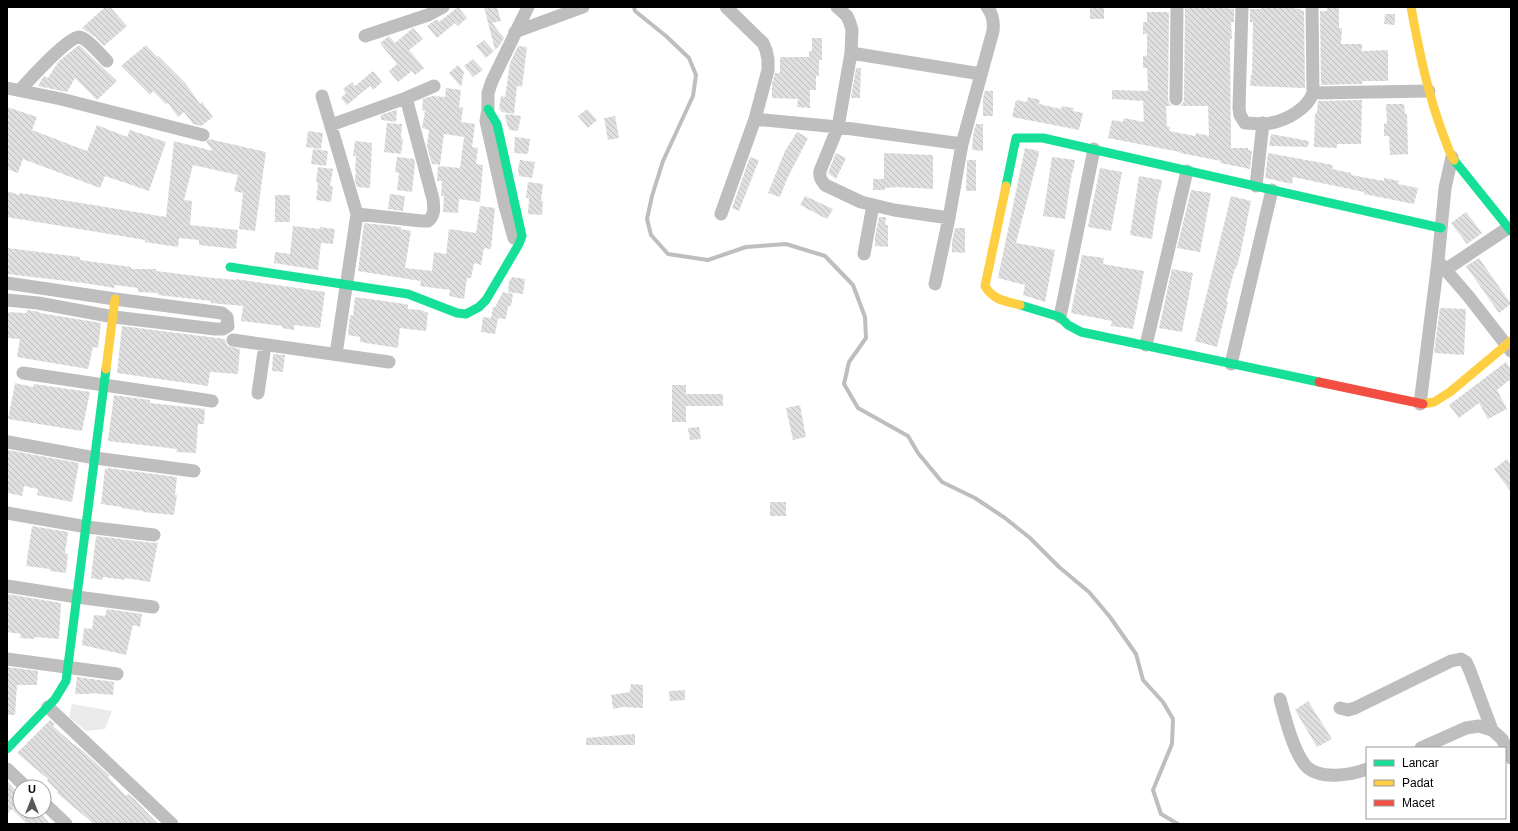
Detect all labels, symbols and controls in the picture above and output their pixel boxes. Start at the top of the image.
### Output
legend [1366,747,1506,819]
text: Lancar [1402,756,1439,770]
text: Padat [1402,776,1434,790]
north arrow [12,779,52,819]
text: U [28,783,36,795]
text: Macet [1402,796,1435,810]

